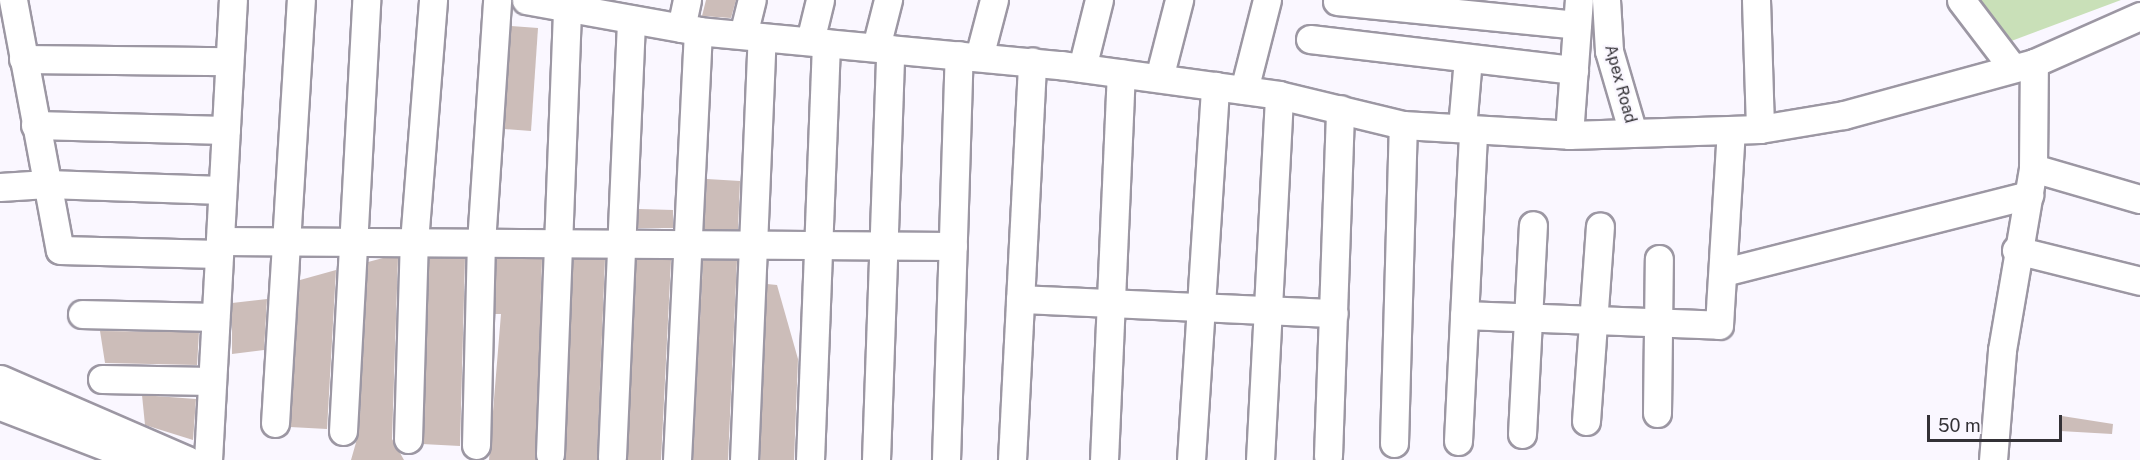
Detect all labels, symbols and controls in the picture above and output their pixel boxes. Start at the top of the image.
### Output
street label: Apex Road [1600,43,1640,125]
scale bar [1930,403,2065,441]
text: 50 m [1938,415,1981,436]

